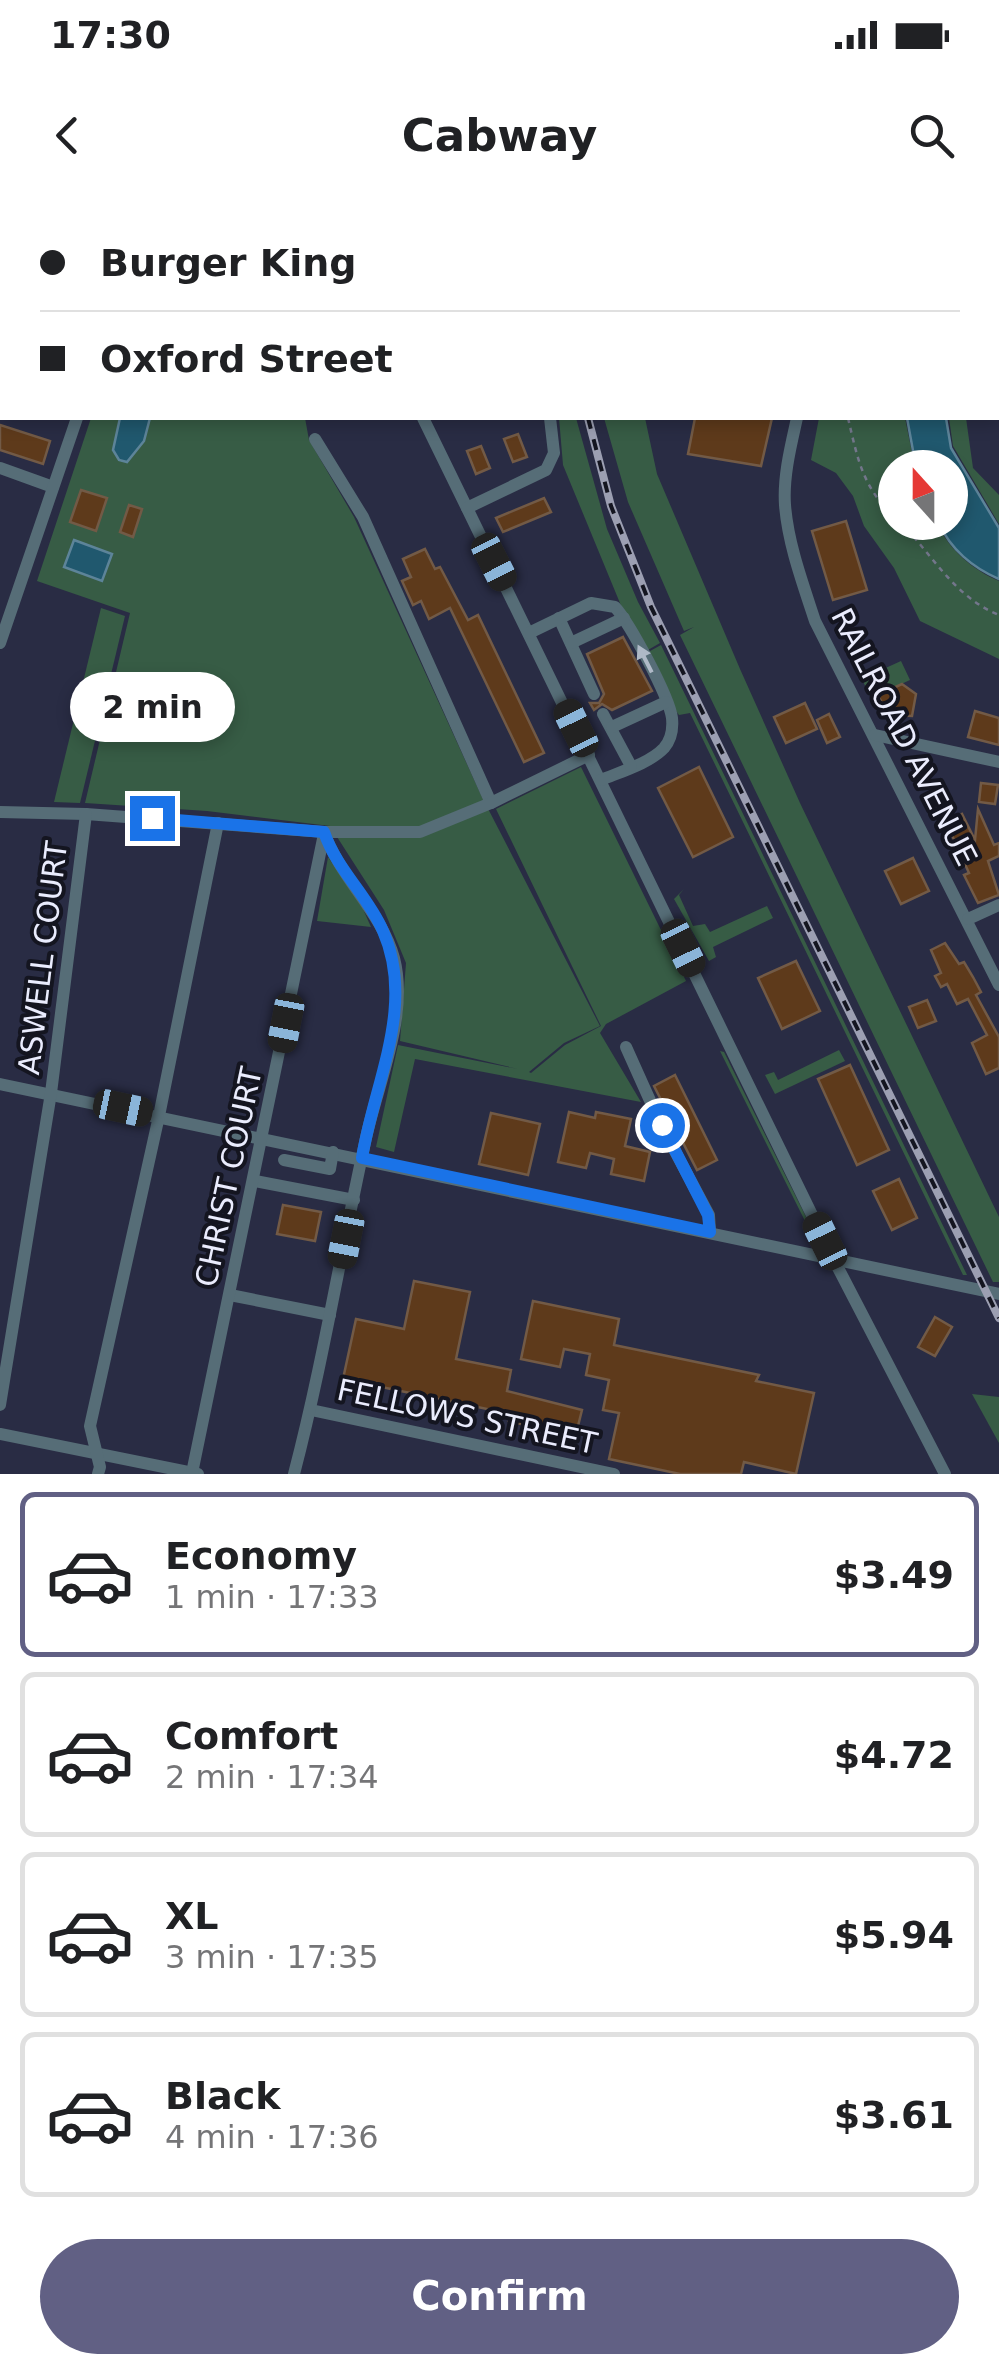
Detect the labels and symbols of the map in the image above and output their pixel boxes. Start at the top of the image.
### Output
north arrow [878,450,968,540]
car [467,528,521,596]
street label: RAILROAD AVENUE [824,602,985,871]
one-way arrow [637,644,654,673]
callout: 2 min [70,673,234,743]
car [549,694,603,762]
route end [130,796,175,841]
street label: ASWELL COURT [11,839,74,1077]
car [656,914,710,982]
car [266,991,306,1055]
street label: CHRIST COURT [188,1063,269,1290]
car [91,1087,155,1129]
route start [640,1103,685,1148]
car [326,1207,366,1271]
car [798,1207,852,1275]
street label: FELLOWS STREET [334,1372,601,1461]

